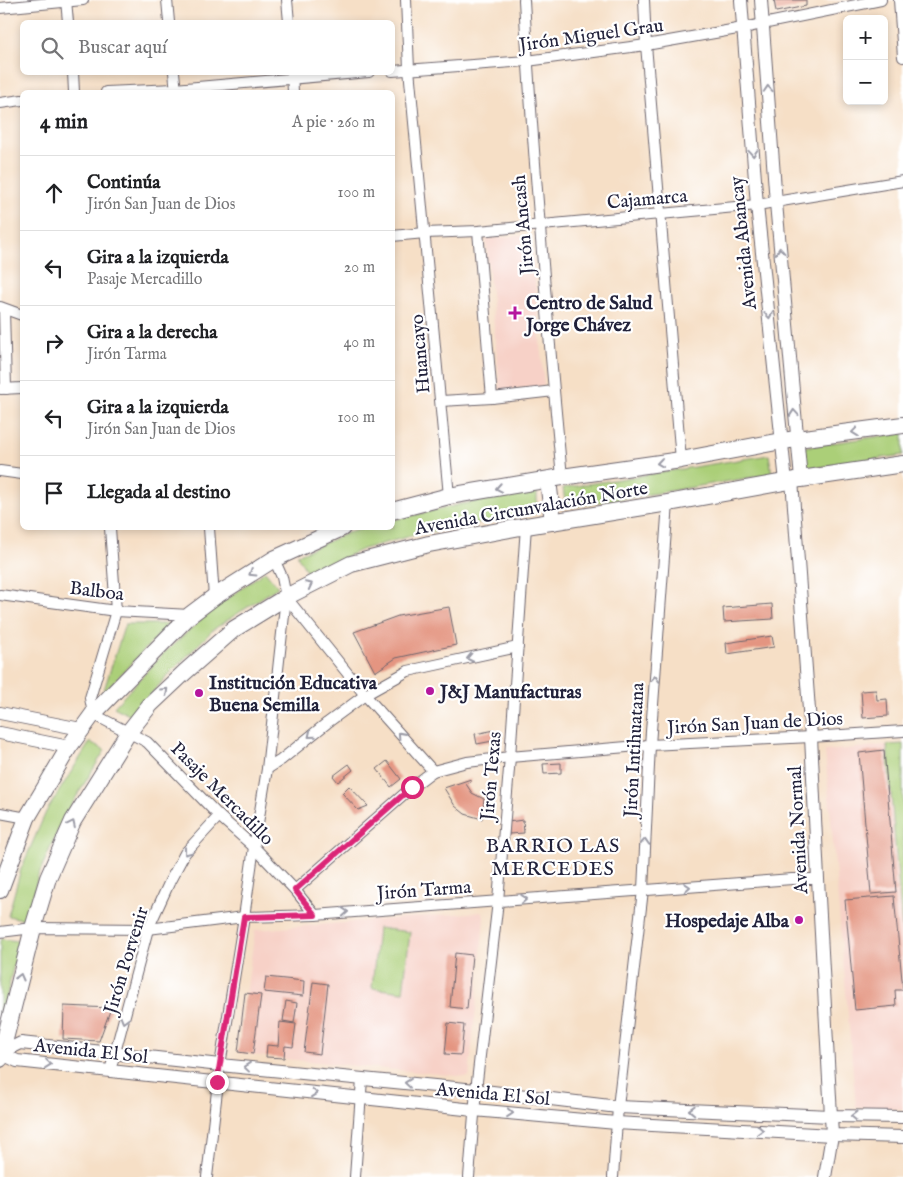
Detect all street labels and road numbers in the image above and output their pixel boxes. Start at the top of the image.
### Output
street label: Jirón Miguel Grau [516,14,665,58]
street label: Jirón Ancash [508,174,540,278]
street label: Avenida Abancay [725,174,763,312]
street label: Cajamarca [606,184,689,215]
street label: Huancayo [406,313,436,395]
street label: Avenida Circunvalación Norte [412,477,650,541]
street label: Balboa [68,577,126,607]
street label: Jirón Intihuatana [619,681,651,820]
street label: Jirón San Juan de Dios [665,707,844,741]
street label: Jirón Texas [476,731,508,824]
street label: Pasaje Mercadillo [165,738,278,851]
street label: Avenida Normal [784,764,814,896]
street label: Jirón Tarma [374,876,473,906]
street label: Jirón Porvenir [99,904,155,1019]
street label: Avenida El Sol [31,1034,150,1070]
street label: Avenida El Sol [434,1078,552,1112]

